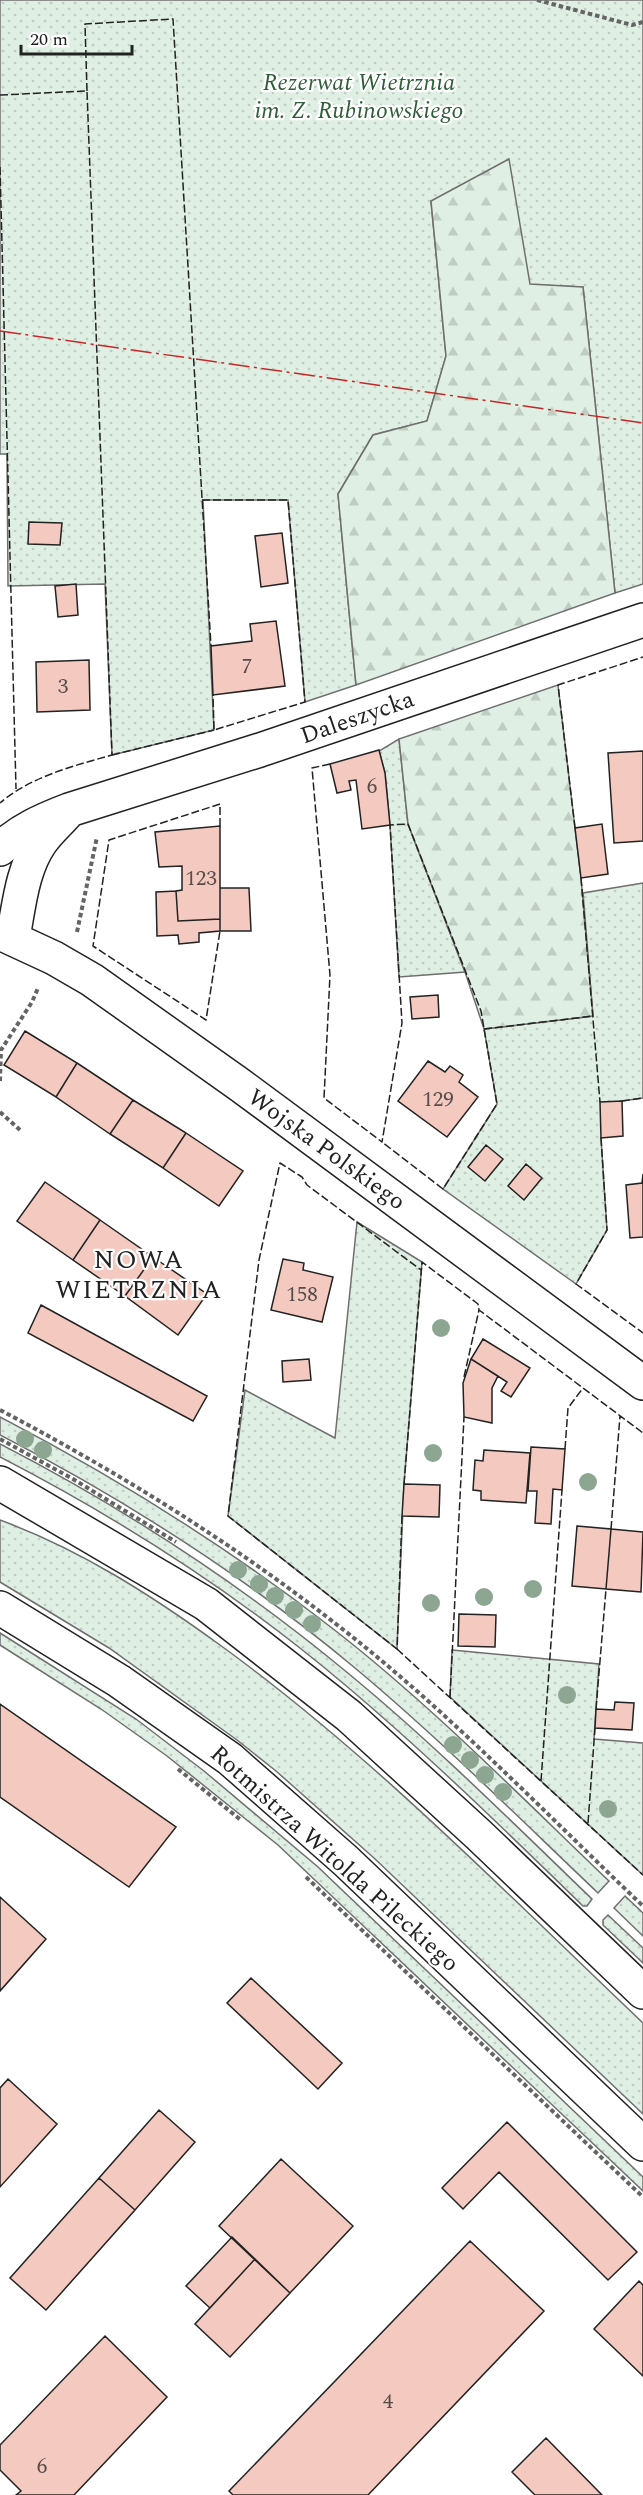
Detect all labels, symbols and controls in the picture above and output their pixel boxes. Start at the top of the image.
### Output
scale bar [21,18,132,56]
text: 20 m [30,26,68,53]
park label: Rezerwat Wietrznia im. Z. Rubinowskiego [254,65,464,129]
house number: 7 [242,651,252,683]
house number: 3 [58,671,69,703]
street label: Daleszycka [296,682,419,754]
house number: 6 [367,771,377,803]
house number: 123 [185,863,217,895]
street label: Wojska Polskiego [240,1080,413,1220]
house number: 129 [422,1084,454,1116]
district label: NOWA WIETRZNIA [55,1240,223,1310]
house number: 158 [286,1279,318,1311]
street label: Rotmistrza Witolda Pileckiego [202,1737,467,1981]
house number: 4 [383,2386,394,2418]
house number: 6 [37,2451,47,2483]

